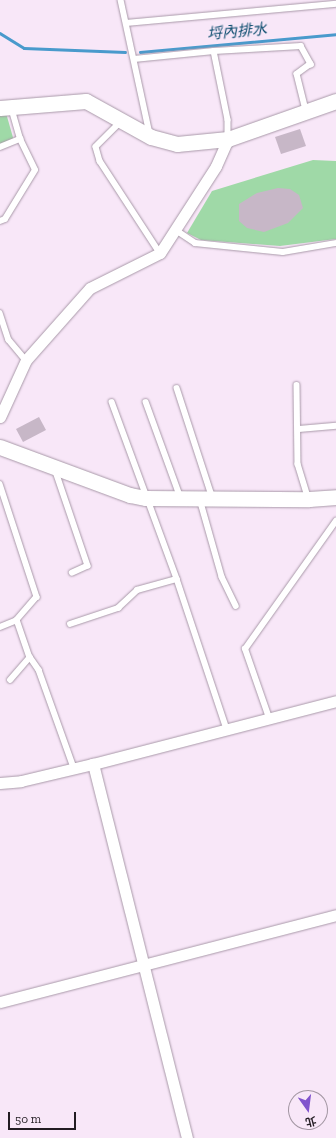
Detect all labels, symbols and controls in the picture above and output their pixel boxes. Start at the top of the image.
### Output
water label: 埒內排水 [206,20,268,44]
north arrow [288,1090,328,1130]
scale bar [10,1104,78,1130]
text: 50 m [15,1112,41,1126]
text: 北 [304,1114,318,1129]

